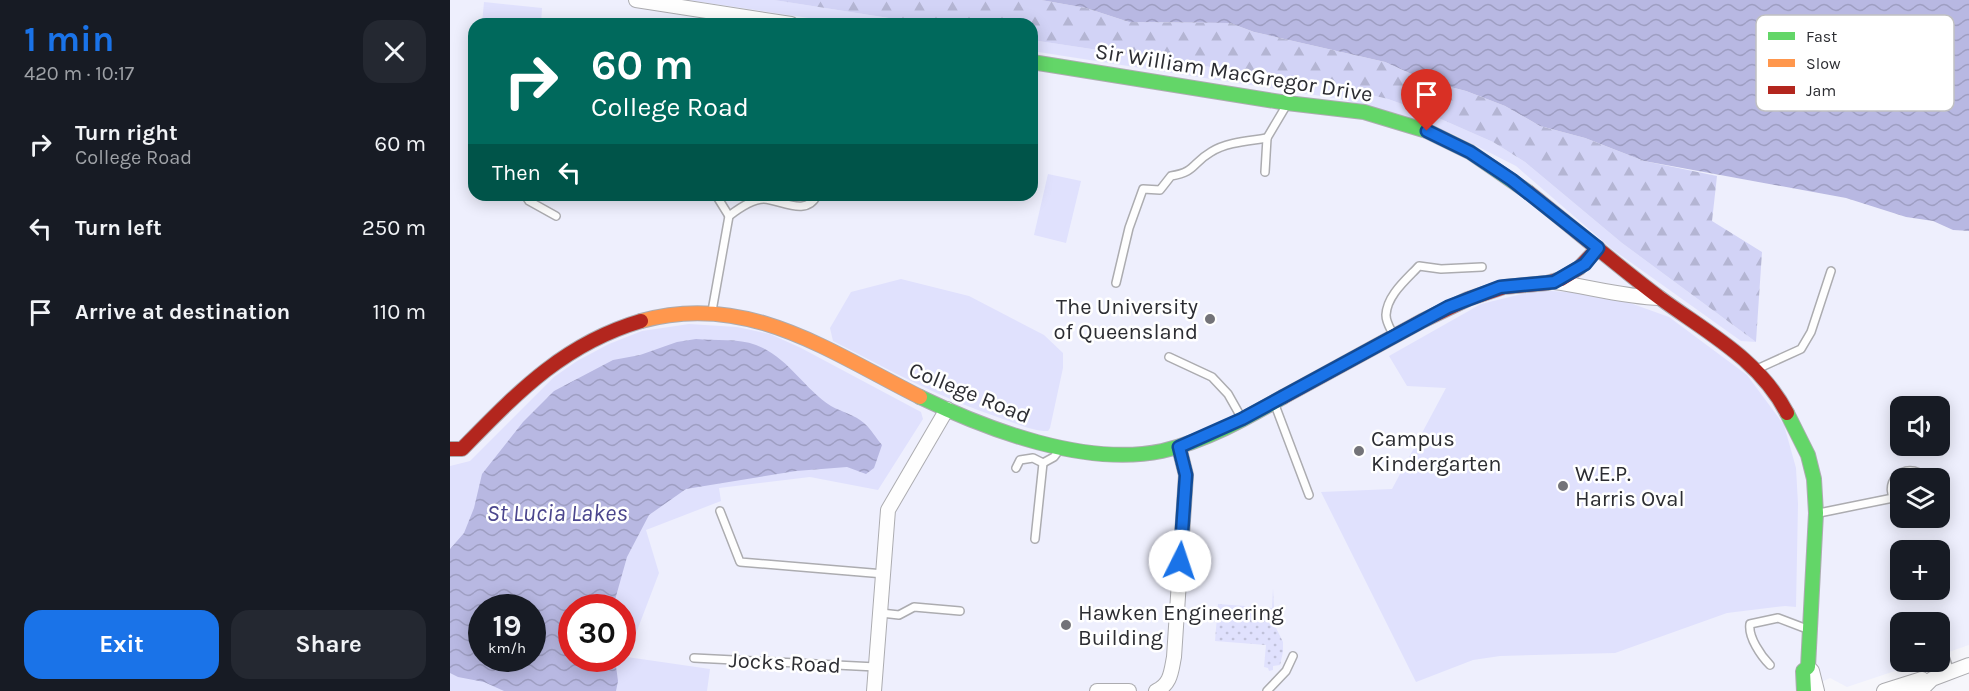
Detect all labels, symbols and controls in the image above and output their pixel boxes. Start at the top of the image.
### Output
legend [1756,15,1954,111]
text: 1 min [24,18,114,60]
button: close [363,20,426,83]
text: Fast [1806,27,1837,46]
street label: Sir William MacGregor Drive [1093,38,1374,108]
text: 60 m [591,40,694,90]
icon: right [492,42,570,120]
text: Slow [1806,54,1841,73]
text: 420 m · 10:17 [24,62,134,85]
pin [1401,69,1452,131]
icon: arrive [1410,78,1443,111]
text: Jam [1806,81,1836,100]
text: College Road [591,91,749,123]
text: Turn right [75,120,178,146]
icon: right [24,128,57,161]
text: 60 m [375,131,426,157]
text: College Road [75,146,192,169]
icon: left [553,156,586,189]
text: Then [492,160,541,186]
icon: left [24,212,57,245]
text: Turn left [75,215,162,241]
text: 250 m [362,215,426,241]
place label: The University of Queensland [1054,294,1198,345]
icon: arrive [24,296,57,329]
text: Arrive at destination [75,299,290,325]
text: 110 m [373,299,426,325]
marker: The University of Queensland [1203,312,1217,326]
street label: College Road [905,357,1034,429]
map controls [1890,396,1950,672]
button: sound [1890,396,1950,456]
place label: Campus Kindergarten [1371,426,1501,477]
marker: Campus Kindergarten [1352,444,1366,458]
place label: W.E.P. Harris Oval [1575,461,1685,512]
button: layers [1890,468,1950,528]
marker: W.E.P. Harris Oval [1556,479,1570,493]
water label: St Lucia Lakes [486,499,628,527]
position arrow [1148,529,1212,593]
button: + [1890,540,1950,600]
speed limit sign: 30 [558,594,636,672]
place label: Hawken Engineering Building [1078,600,1284,651]
text: 19 [492,608,521,644]
button: Exit [24,610,219,679]
button: Share [231,610,426,679]
button: − [1890,612,1950,672]
marker: Hawken Engineering Building [1059,618,1073,632]
text: km/h [488,639,526,657]
street label: Jocks Road [728,647,842,679]

